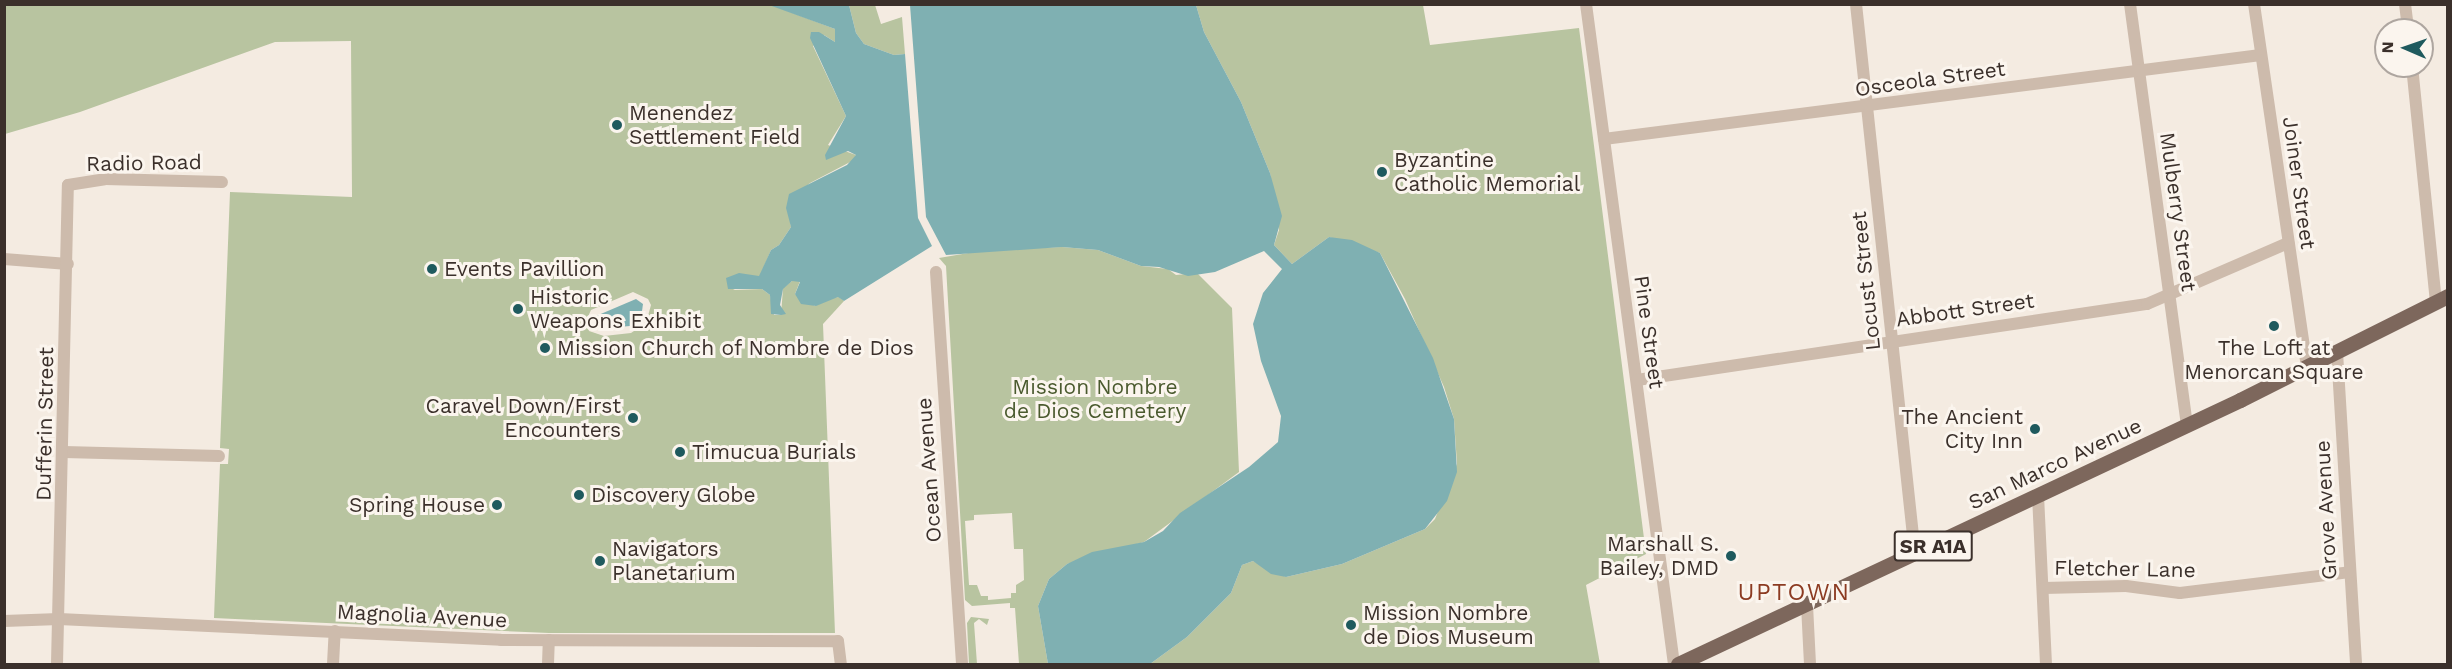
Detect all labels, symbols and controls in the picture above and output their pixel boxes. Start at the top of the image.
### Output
north arrow [2374,18,2434,78]
text: N [2378,41,2397,54]
street label: Osceola Street [1853,56,2007,102]
place label: Menendez Settlement Field [629,100,800,150]
street label: Joiner Street [2277,115,2321,251]
marker: Menendez Settlement Field [610,118,624,132]
street label: Mulberry Street [2154,131,2202,293]
place label: Byzantine Catholic Memorial [1394,147,1580,197]
street label: Radio Road [86,149,202,177]
marker: Byzantine Catholic Memorial [1375,165,1389,179]
street label: Locust Street [1846,210,1886,352]
place label: Events Pavillion [444,256,605,282]
marker: Events Pavillion [425,262,439,276]
street label: Pine Street [1629,274,1669,390]
place label: Historic Weapons Exhibit [530,284,701,334]
street label: Abbott Street [1894,288,2036,332]
marker: Historic Weapons Exhibit [511,302,525,316]
marker: The Loft at Menorcan Square [2267,319,2281,333]
place label: Mission Church of Nombre de Dios [557,335,915,361]
place label: The Loft at Menorcan Square [2184,335,2364,385]
marker: Mission Church of Nombre de Dios [538,341,552,355]
street label: Dufferin Street [31,347,59,501]
park label: Mission Nombre de Dios Cemetery [1004,374,1186,424]
place label: Caravel Down/First Encounters [425,393,621,443]
street label: Ocean Avenue [911,396,947,544]
place label: The Ancient City Inn [1900,404,2023,454]
marker: Caravel Down/First Encounters [626,411,640,425]
street label: San Marco Avenue [1964,413,2146,515]
marker: The Ancient City Inn [2028,422,2042,436]
place label: Timucua Burials [692,439,857,465]
street label: Grove Avenue [2310,439,2342,581]
marker: Timucua Burials [673,445,687,459]
place label: Discovery Globe [591,482,756,508]
marker: Discovery Globe [572,488,586,502]
place label: Spring House [349,492,485,518]
marker: Spring House [490,498,504,512]
road number: SR A1A [1892,529,1974,563]
place label: Marshall S. Bailey, DMD [1600,531,1719,581]
place label: Navigators Planetarium [612,536,736,586]
marker: Marshall S. Bailey, DMD [1724,549,1738,563]
marker: Navigators Planetarium [593,554,607,568]
street label: Fletcher Lane [2054,555,2196,583]
district label: UPTOWN [1737,579,1851,607]
street label: Magnolia Avenue [336,599,508,633]
place label: Mission Nombre de Dios Museum [1363,600,1534,650]
marker: Mission Nombre de Dios Museum [1344,618,1358,632]

